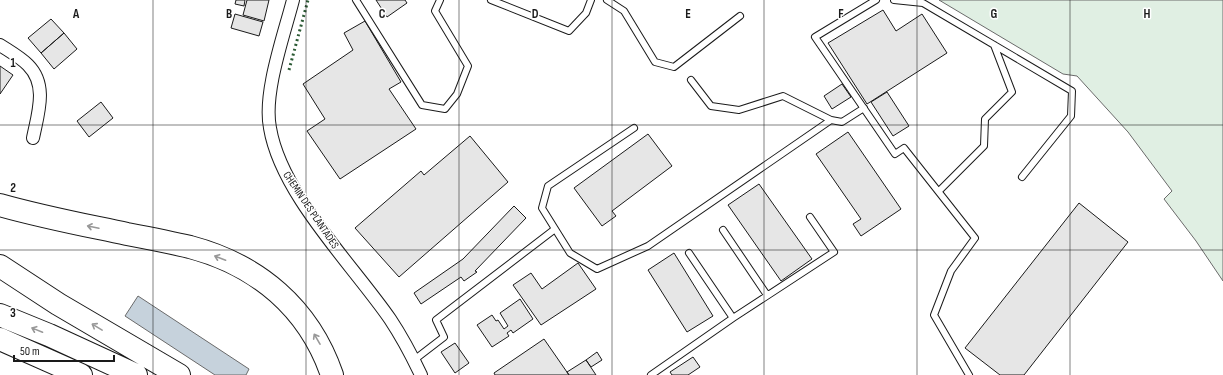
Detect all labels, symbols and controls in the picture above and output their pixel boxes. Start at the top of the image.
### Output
text: A [72,6,80,22]
text: B [226,6,232,22]
text: C [379,6,386,22]
text: D [532,6,539,22]
text: E [685,6,691,22]
text: F [838,6,844,22]
text: G [991,6,998,22]
text: H [1144,6,1151,22]
text: 1 [10,55,16,71]
street label: CHEMIN DES PLANTADES [280,169,342,251]
text: 2 [10,180,16,196]
one-way arrow [87,223,100,231]
one-way arrow [214,253,226,261]
text: 3 [10,305,16,321]
one-way arrow [91,322,103,330]
one-way arrow [32,326,44,334]
one-way arrow [312,333,320,345]
scale bar [14,337,114,363]
text: 50 m [20,344,40,359]

